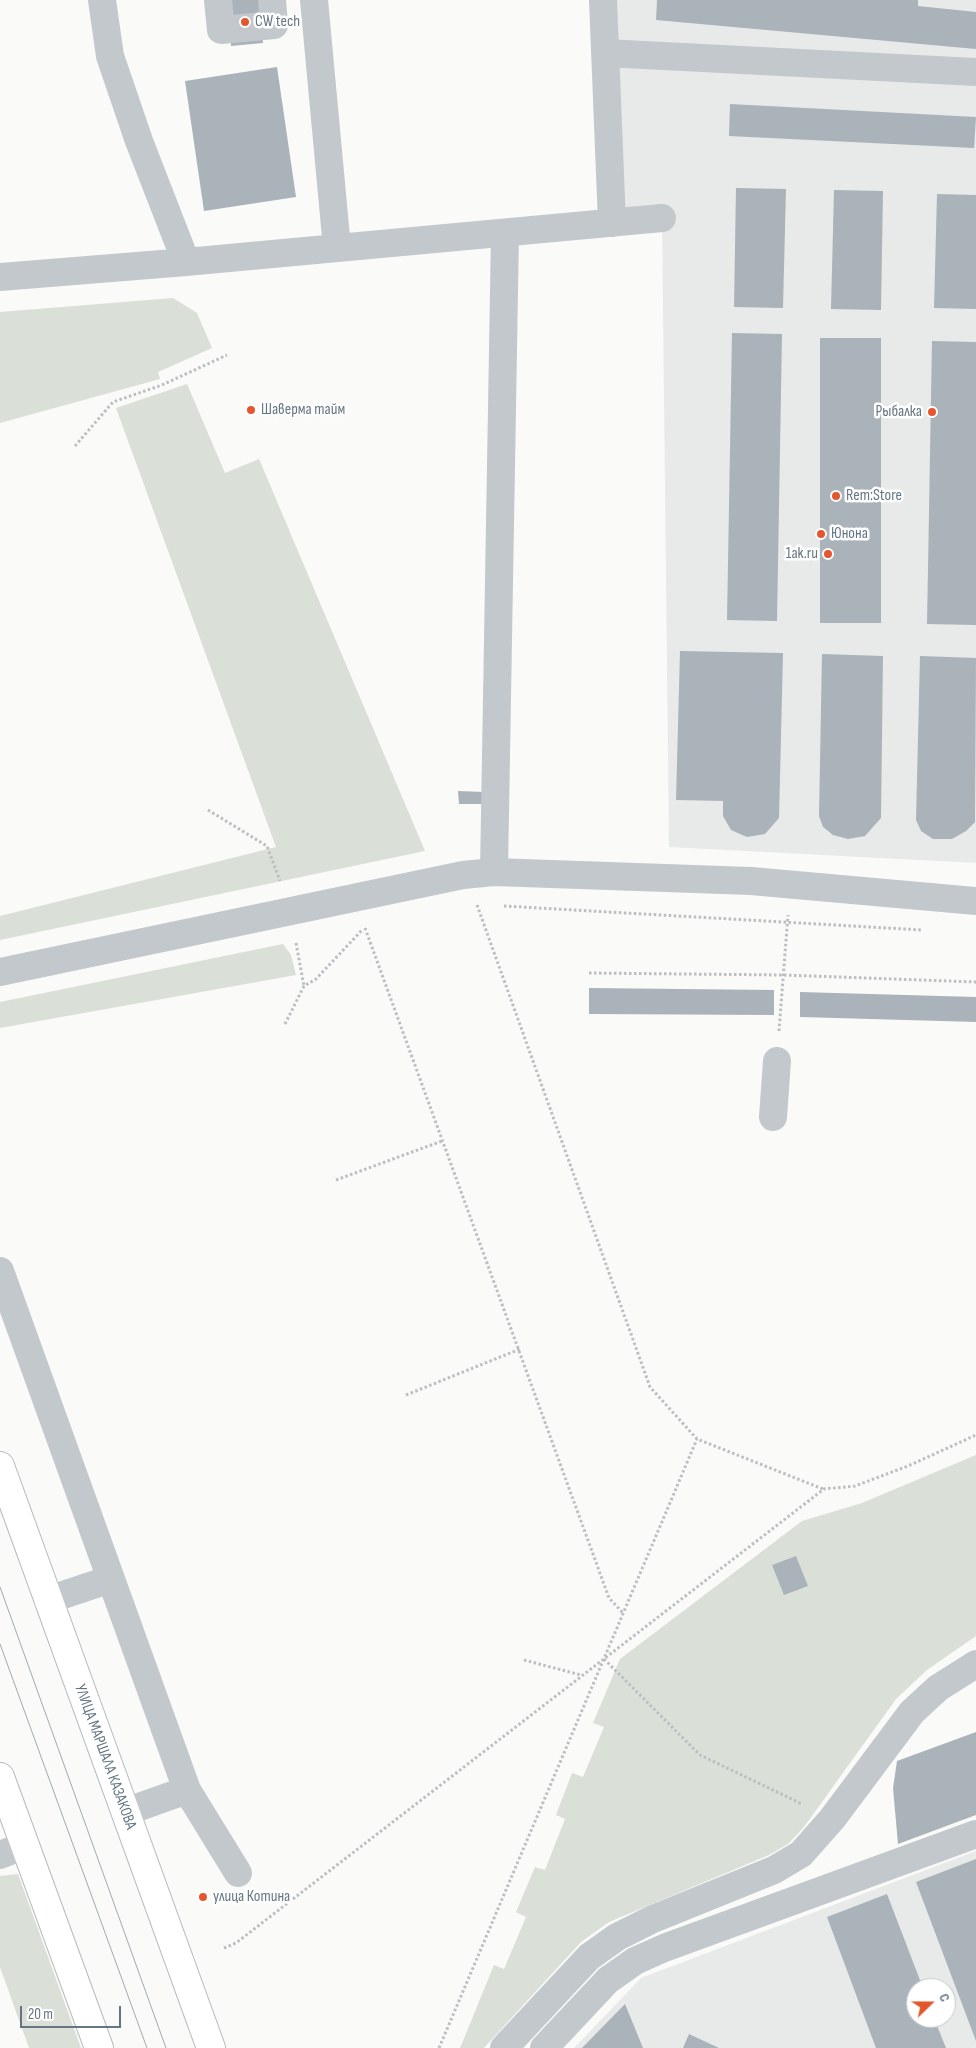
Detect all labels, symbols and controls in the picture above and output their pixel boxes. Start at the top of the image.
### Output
place label: CW tech [255,12,300,32]
marker: CW tech [239,16,251,28]
place label: Шаверма тайм [261,400,345,420]
place label: Рыбалка [876,402,922,422]
marker: Шаверма тайм [245,404,257,416]
marker: Рыбалка [926,406,938,418]
place label: Rem:Store [846,486,902,506]
marker: Rem:Store [830,490,842,502]
place label: Юнона [831,524,868,544]
marker: Юнона [815,528,827,540]
place label: 1ak.ru [786,544,818,564]
marker: 1ak.ru [822,548,834,560]
street label: УЛИЦА МАРШАЛА КАЗАКОВА [70,1682,140,1832]
place label: улица Котина [213,1887,290,1907]
marker: улица Котина [197,1891,209,1903]
north arrow [906,1978,956,2028]
text: С [935,1991,954,2004]
scale bar [22,1996,124,2028]
text: 20 m [28,2005,53,2024]

